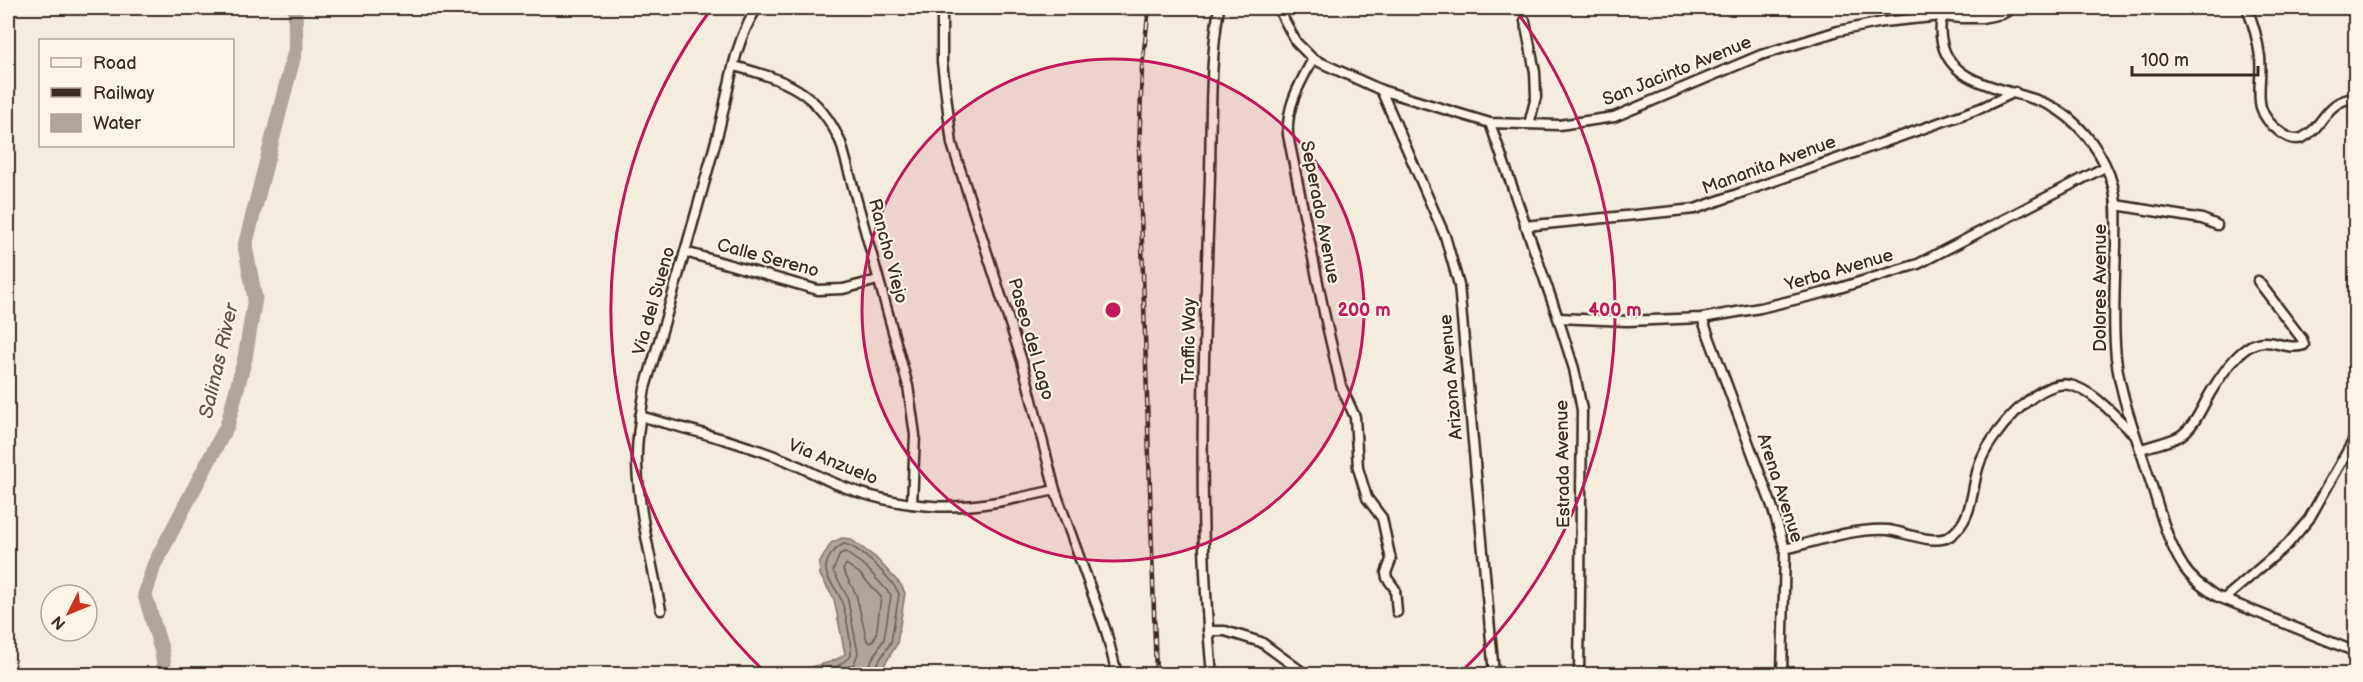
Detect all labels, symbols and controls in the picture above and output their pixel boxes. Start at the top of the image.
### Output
street label: San Jacinto Avenue [1599,31,1755,110]
legend [39,39,234,147]
scale bar [2132,39,2258,77]
text: 100 m [2141,50,2189,71]
text: Road [93,53,137,74]
text: Railway [93,83,155,104]
text: Water [93,113,141,134]
street label: Mananita Avenue [1699,131,1839,199]
street label: Seperado Avenue [1296,139,1344,285]
street label: Rancho Viejo [864,196,912,306]
street label: Dolores Avenue [2090,224,2111,352]
street label: Calle Sereno [715,234,821,282]
street label: Via del Sueno [628,244,680,358]
street label: Yerba Avenue [1781,244,1896,296]
street label: Paseo del Lago [1004,276,1058,402]
street label: Traffic Way [1178,297,1200,384]
water label: Salinas River [194,299,244,421]
centre of rings [1103,300,1123,320]
text: 200 m [1337,300,1391,321]
text: 400 m [1588,300,1642,321]
street label: Arizona Avenue [1435,313,1467,441]
street label: Estrada Avenue [1551,399,1575,528]
street label: Arena Avenue [1752,431,1808,545]
street label: Via Anzuelo [785,434,881,490]
north arrow [39,583,99,643]
text: N [48,611,70,633]

